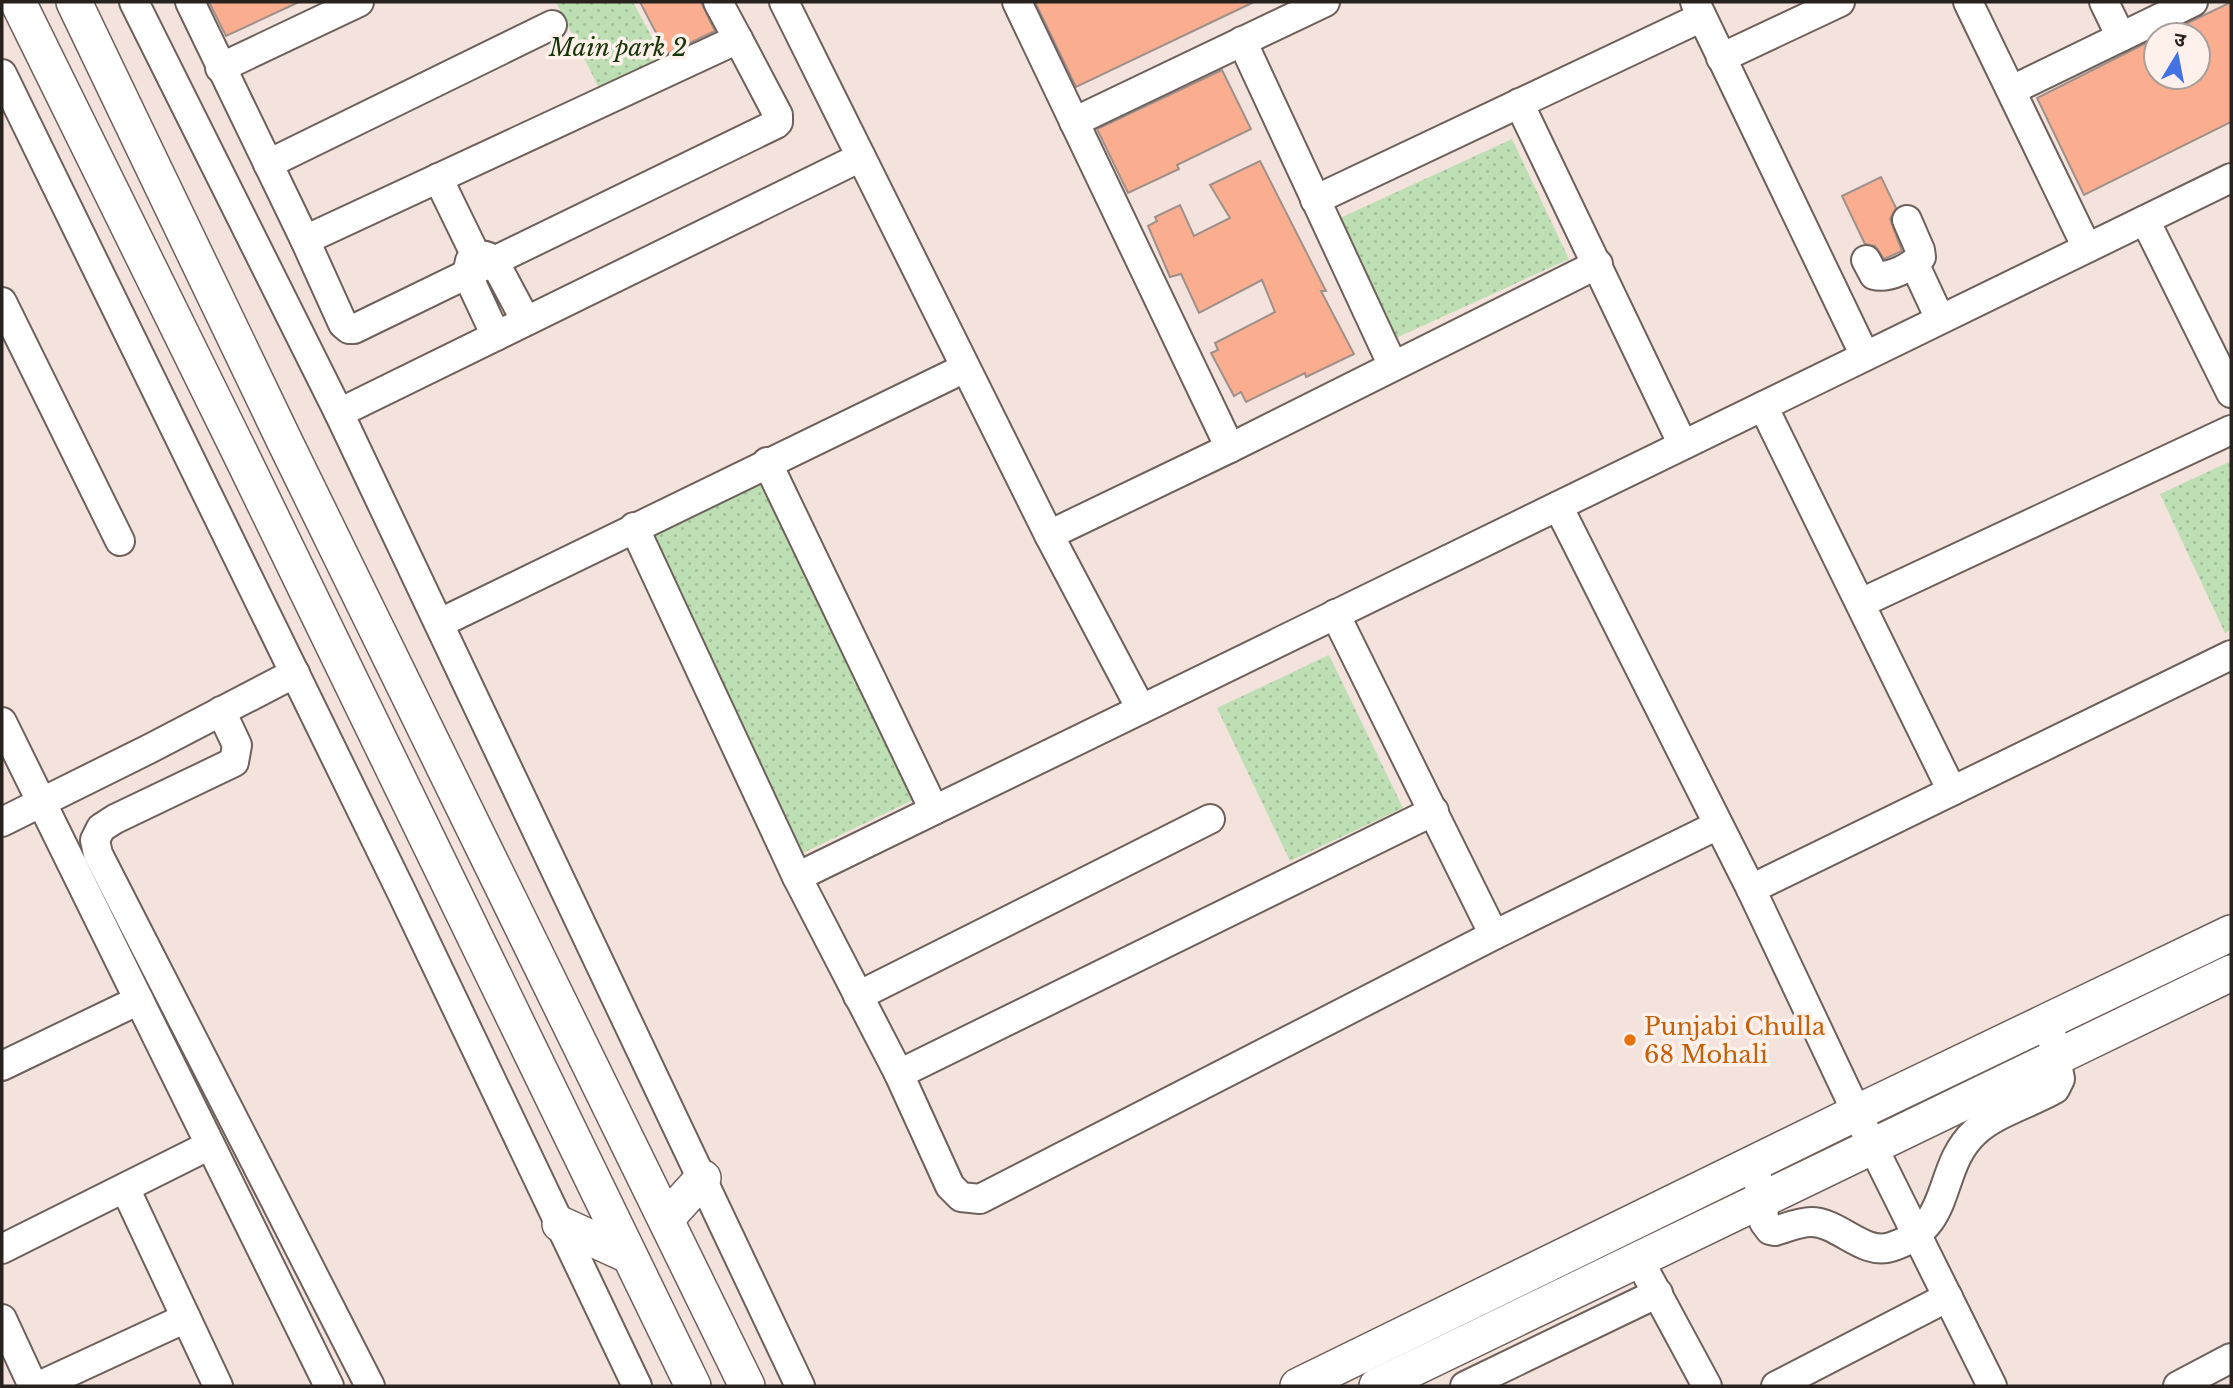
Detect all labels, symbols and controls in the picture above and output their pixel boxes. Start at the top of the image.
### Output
north arrow [2142,21,2212,91]
text: उ [2172,27,2188,52]
park label: Main park 2 [548,33,687,62]
place label: Punjabi Chulla 68 Mohali [1644,1012,1826,1069]
marker: Punjabi Chulla 68 Mohali [1622,1032,1638,1048]

